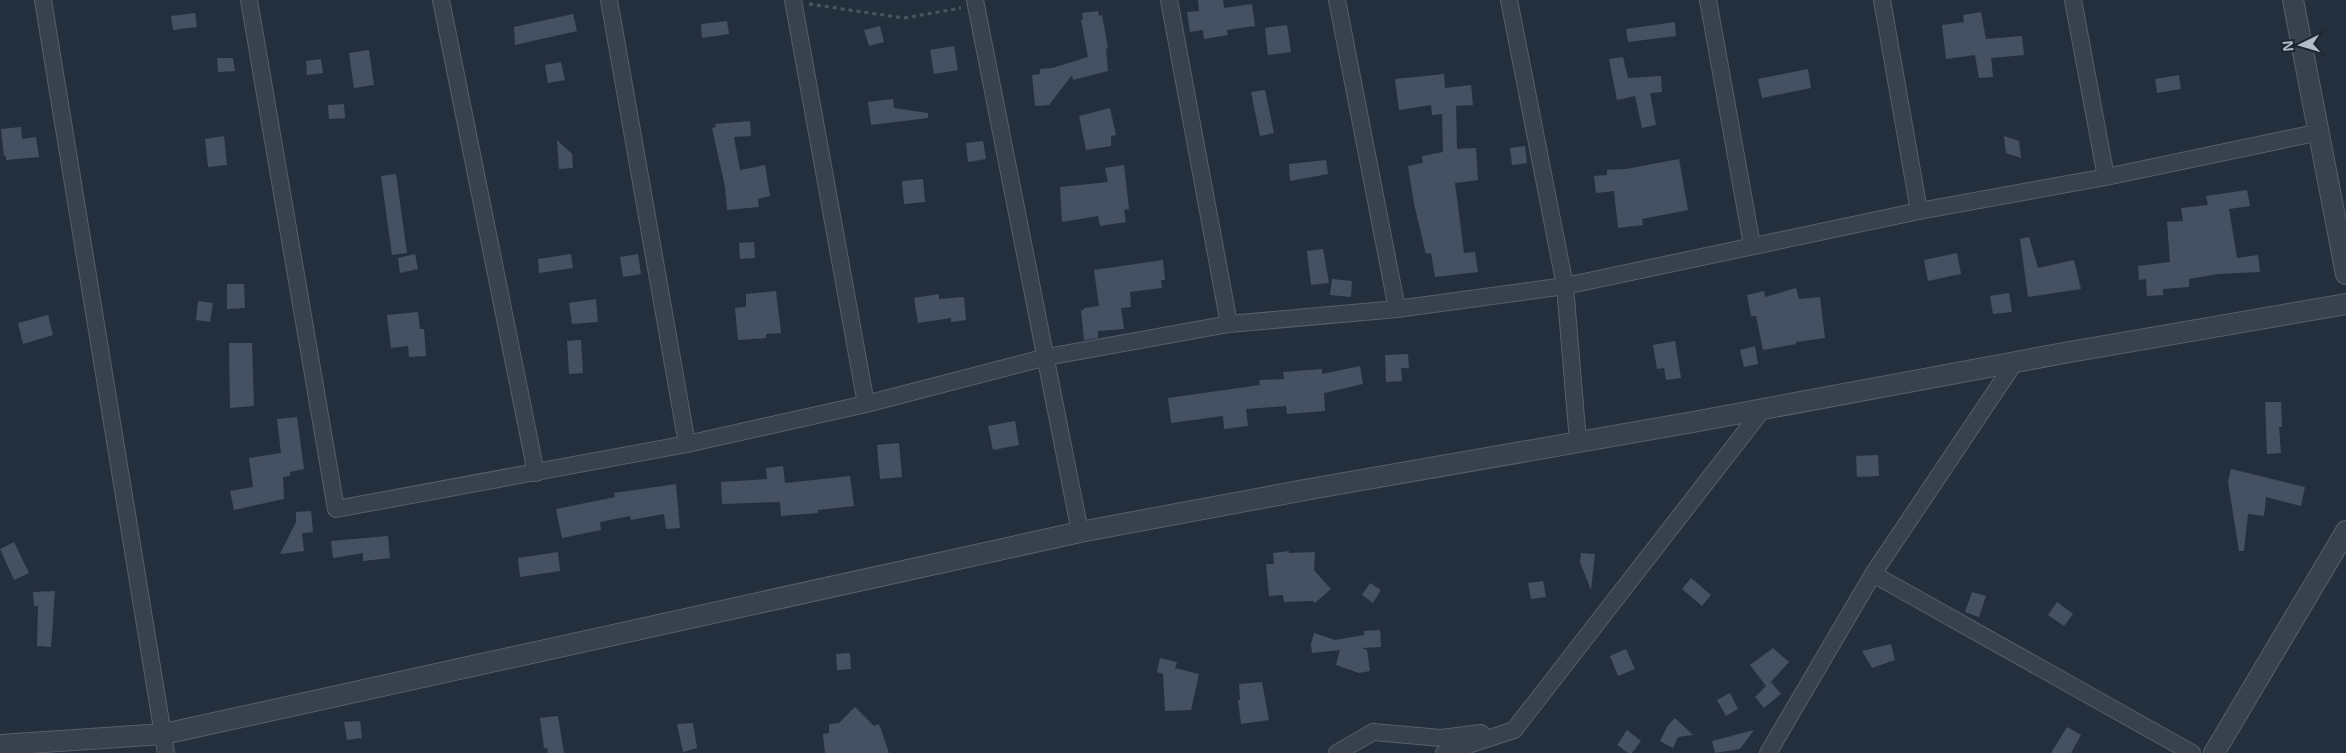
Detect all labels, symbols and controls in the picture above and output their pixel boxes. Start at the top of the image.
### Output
north arrow [2276,20,2326,70]
text: N [2278,40,2298,53]

